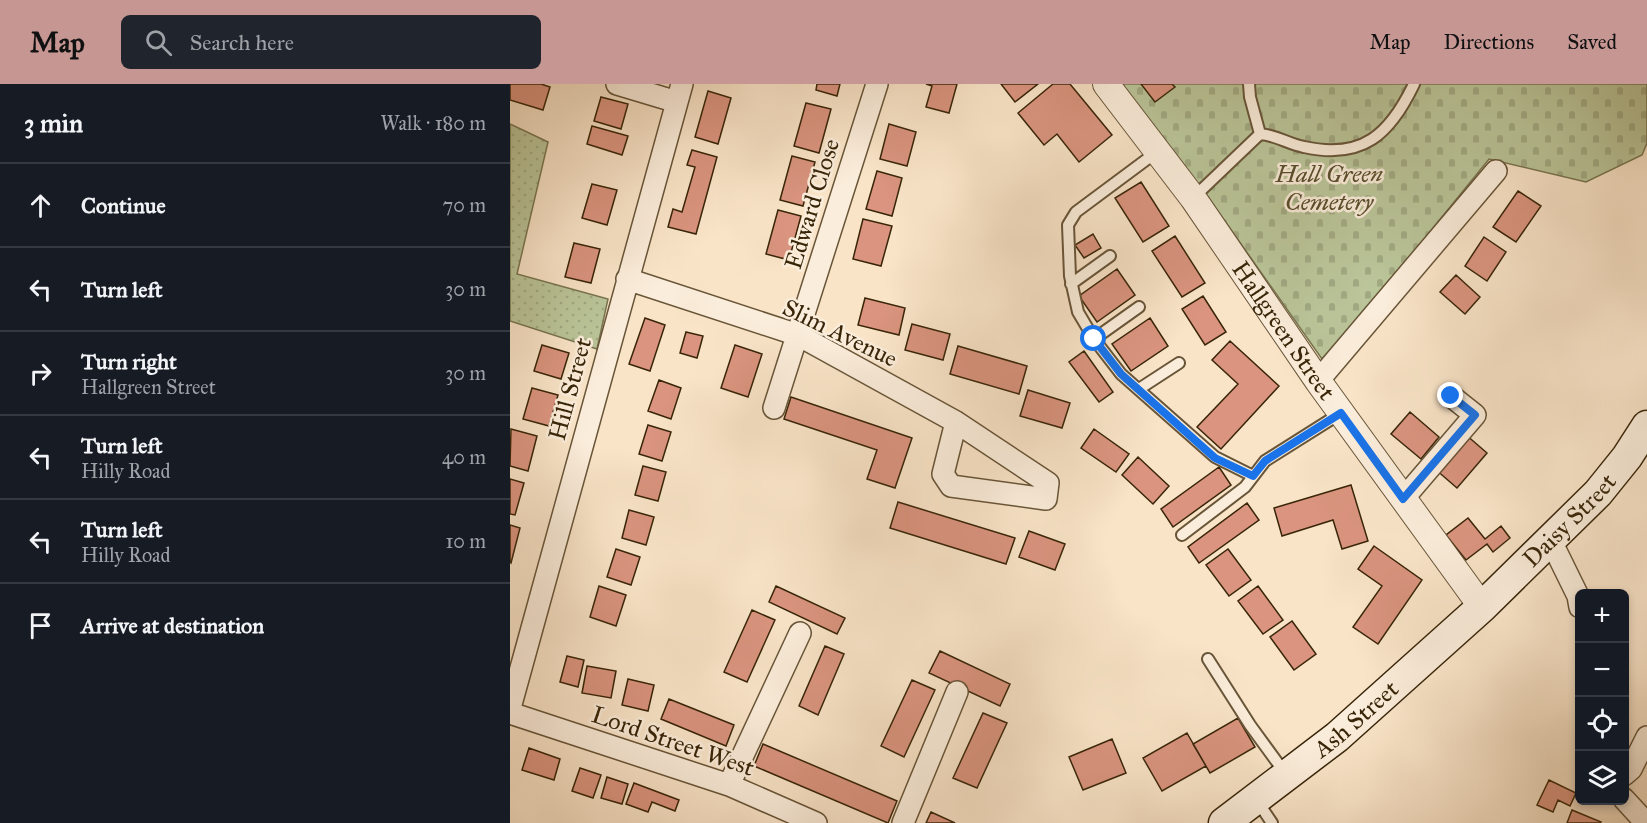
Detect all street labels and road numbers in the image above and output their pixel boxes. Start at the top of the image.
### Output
street label: Edward Close [778,135,846,273]
street label: Hallgreen Street [1226,255,1342,406]
street label: Slim Avenue [778,292,902,374]
street label: Hill Street [542,334,598,444]
street label: Daisy Street [1516,467,1623,574]
street label: Ash Street [1307,674,1405,765]
street label: Lord Street West [588,699,759,783]

